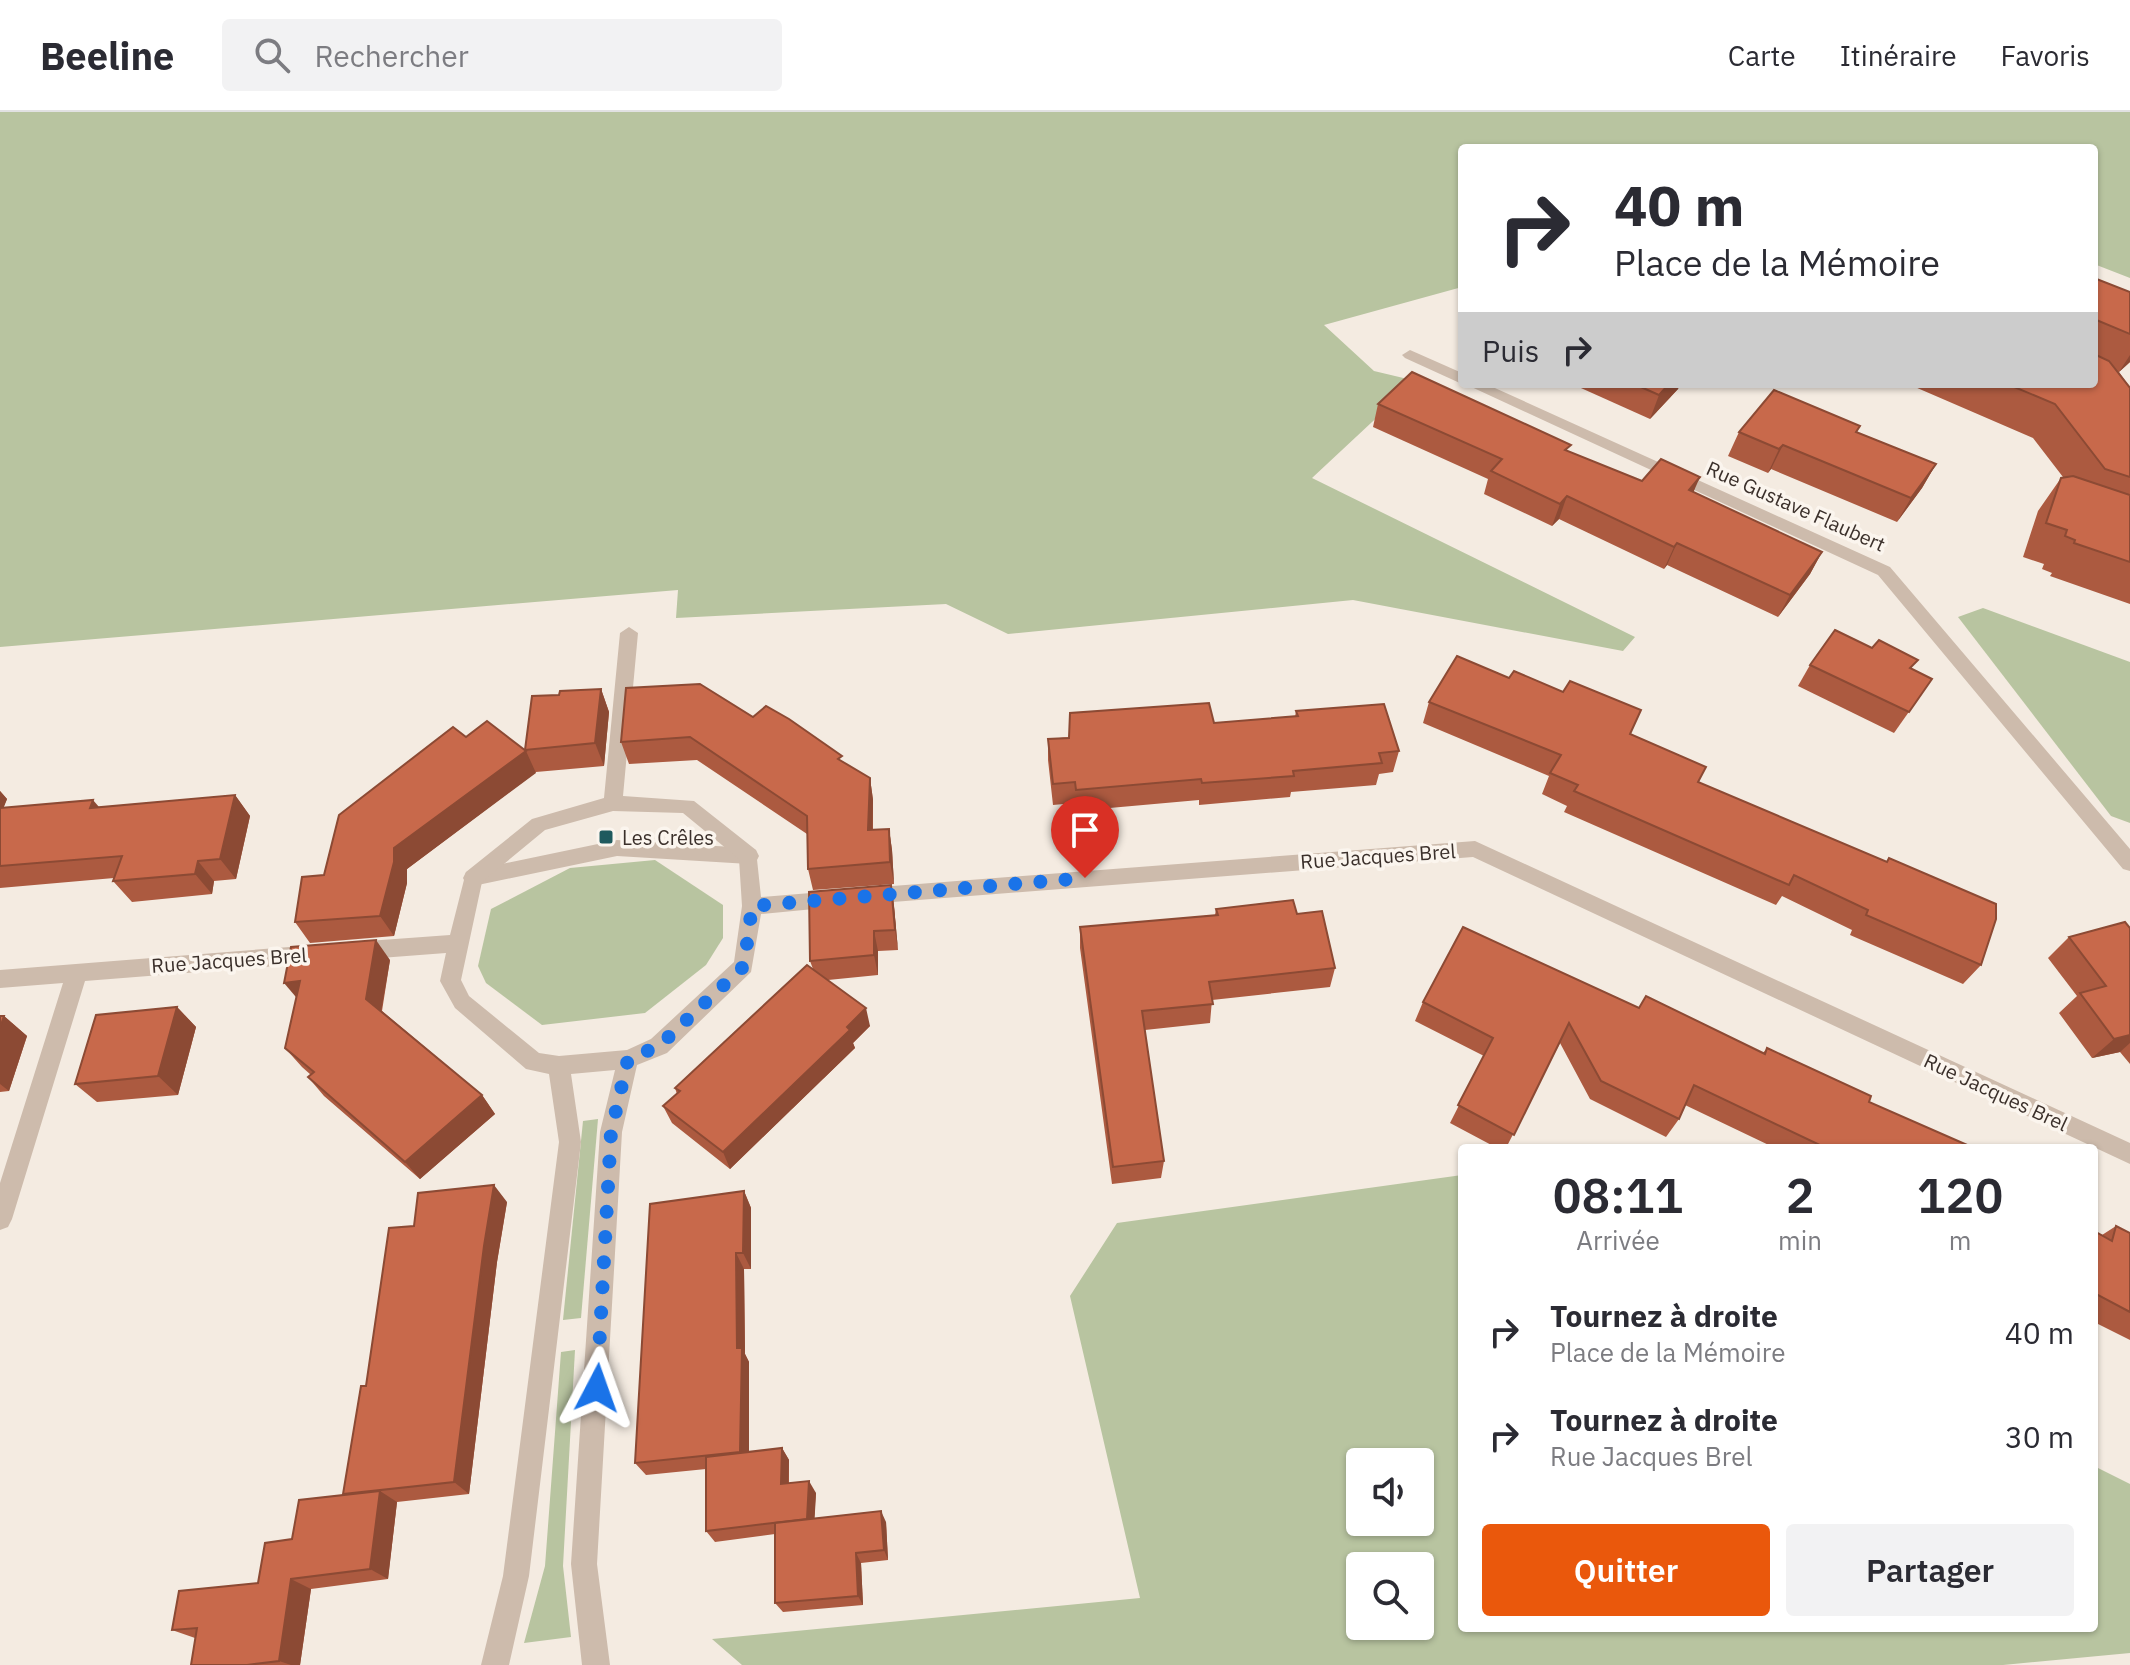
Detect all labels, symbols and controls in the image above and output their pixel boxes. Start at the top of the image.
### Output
search box [222,19,782,91]
text: Beeline [40,31,174,80]
icon: search [250,33,294,77]
text: Rechercher [314,36,469,75]
text: Carte [1728,37,1796,74]
text: Itinéraire [1840,37,1957,74]
text: Favoris [2001,37,2090,74]
text: 40 m [1614,169,1744,241]
icon: right [1482,176,1586,280]
text: Place de la Mémoire [1614,239,1940,286]
icon: right [1555,328,1599,372]
text: Puis [1482,331,1539,370]
street label: Rue Gustave Flaubert [1702,454,1890,558]
pin [1051,796,1119,878]
icon: arrive [1063,808,1107,852]
place label: Les Crêles [622,824,714,851]
marker: Les Crêles [597,828,615,846]
street label: Rue Jacques Brel [1299,837,1457,875]
street label: Rue Jacques Brel [150,941,308,979]
street label: Rue Jacques Brel [1920,1047,2072,1137]
text: 08:11 [1553,1164,1683,1226]
text: 2 [1786,1164,1814,1226]
text: 120 [1917,1164,2003,1226]
text: Arrivée [1576,1223,1660,1257]
text: min [1778,1223,1822,1257]
text: m [1949,1223,1971,1257]
text: Tournez à droite [1550,1296,1778,1335]
icon: right [1482,1310,1526,1354]
text: 40 m [2005,1313,2074,1352]
text: Place de la Mémoire [1550,1335,1785,1369]
position arrow [555,1346,639,1430]
text: Tournez à droite [1550,1400,1778,1439]
icon: right [1482,1414,1526,1458]
text: 30 m [2005,1417,2074,1456]
text: Rue Jacques Brel [1550,1439,1753,1473]
map controls [1346,1448,1434,1640]
button: sound [1346,1448,1434,1536]
button: Quitter [1482,1524,1770,1616]
button: Partager [1786,1524,2074,1616]
button: search [1346,1552,1434,1640]

